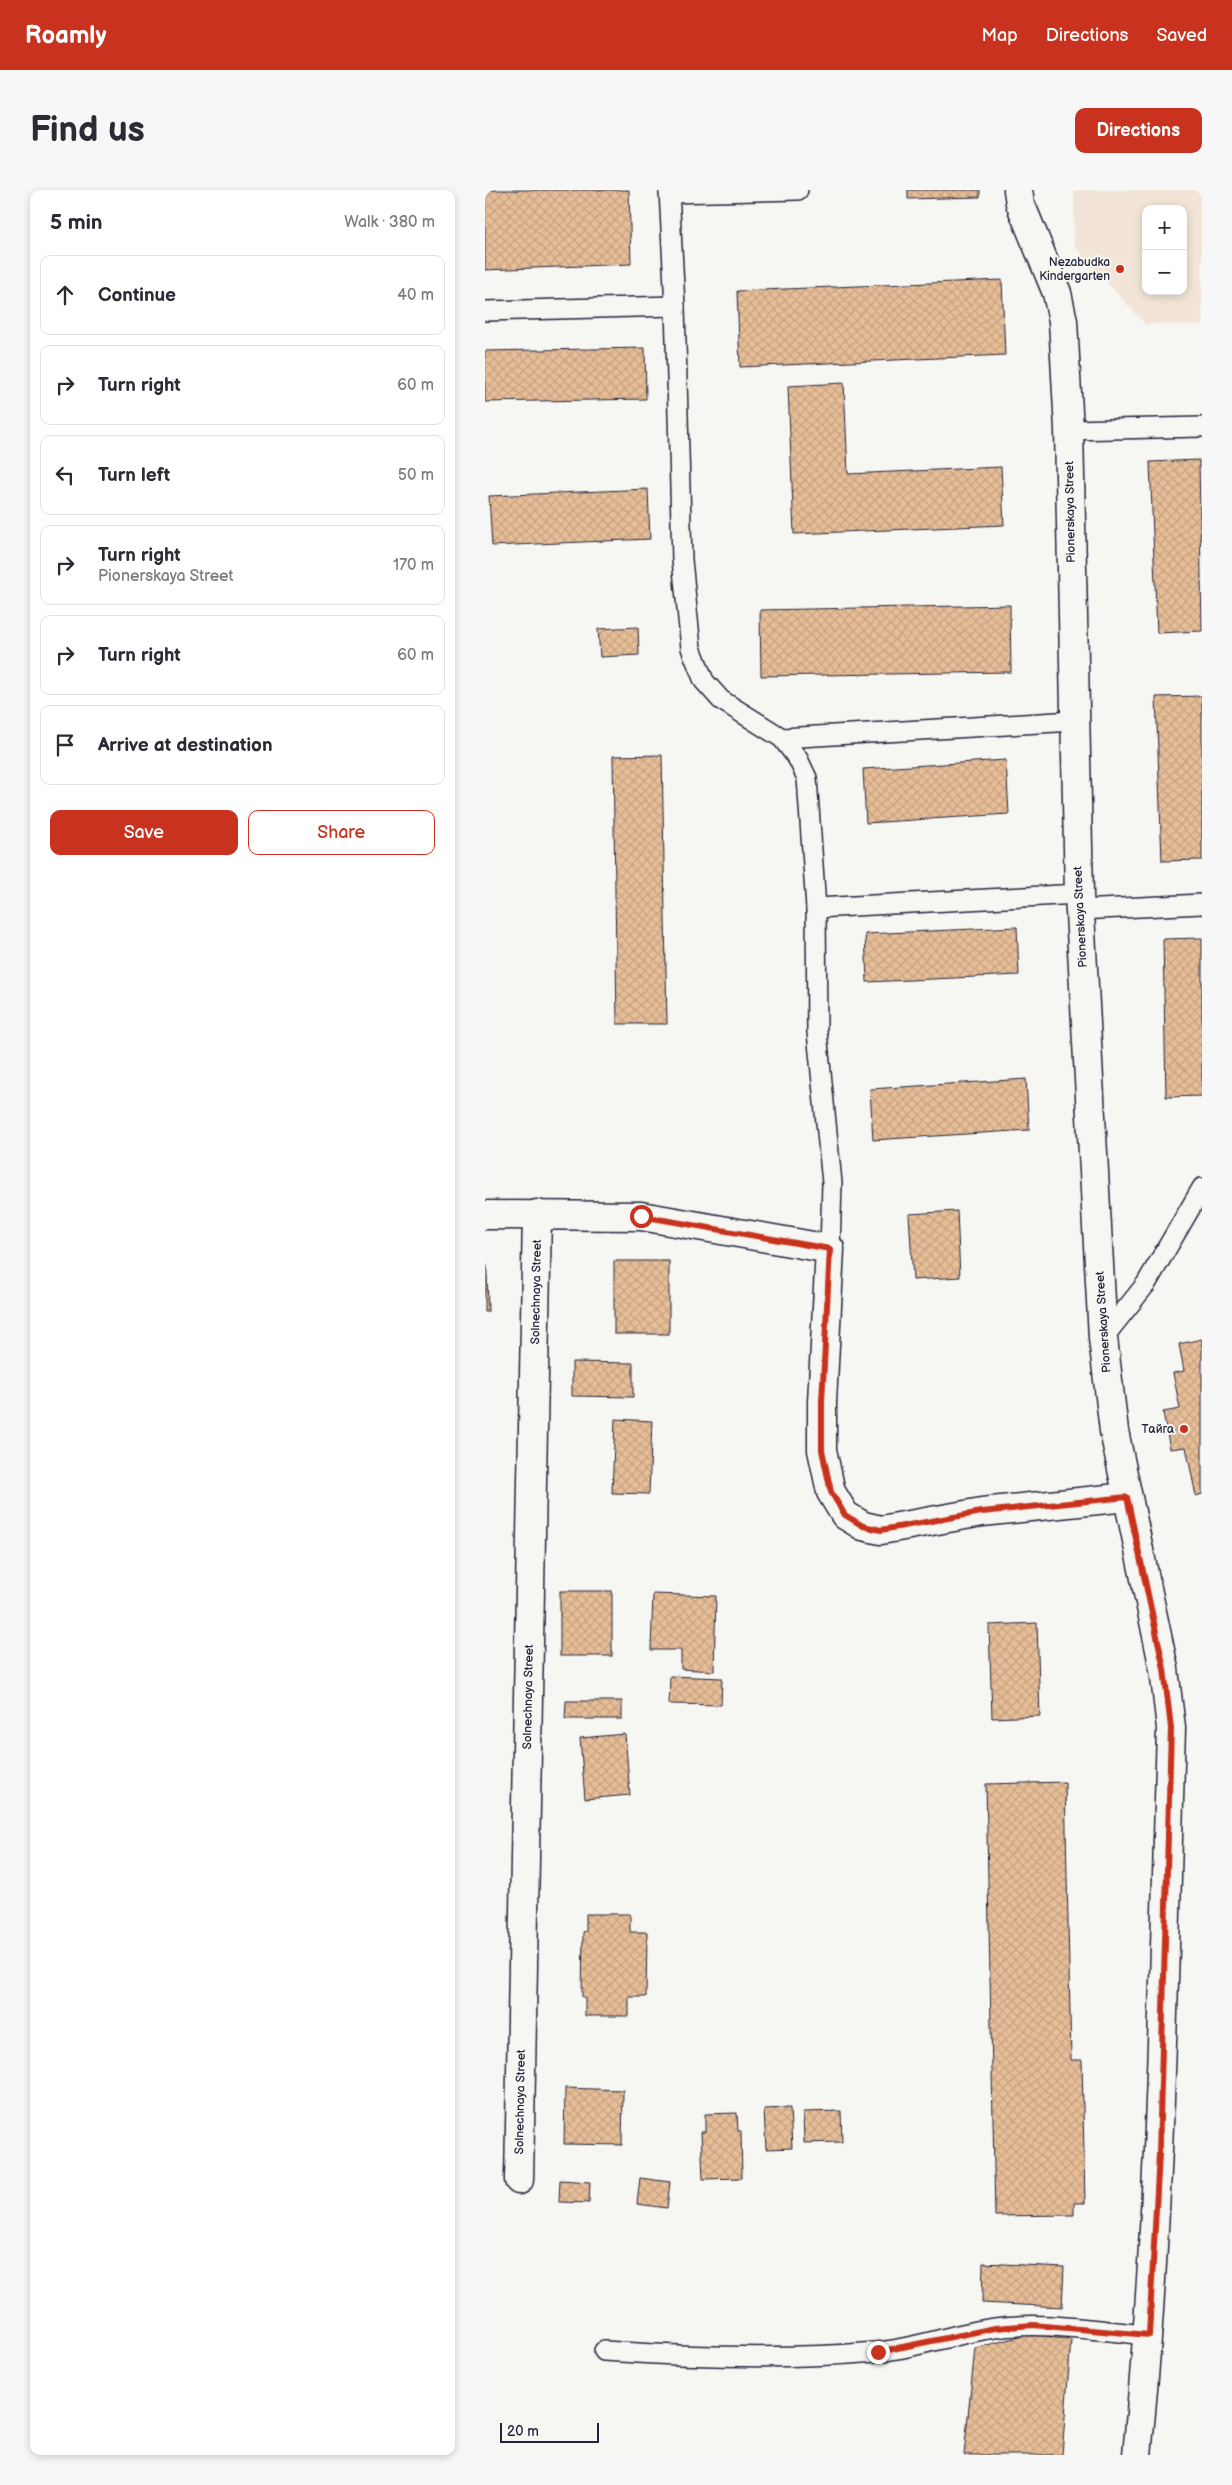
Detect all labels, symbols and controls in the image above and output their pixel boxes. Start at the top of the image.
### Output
text: Roamly [25,21,106,50]
text: Map [982,25,1018,46]
text: Directions [1046,25,1128,46]
text: Saved [1156,25,1207,46]
button: Directions [1075,108,1202,153]
text: Find us [30,109,145,152]
map controls [1142,205,1187,295]
button: + [1142,205,1187,250]
text: 5 min [50,210,103,235]
text: Walk · 380 m [344,213,435,232]
button: − [1142,250,1187,295]
place label: Nezabudka Kindergarten [1039,255,1110,284]
marker: Nezabudka Kindergarten [1114,263,1126,275]
icon: ahead [51,281,79,309]
text: Continue [98,284,176,307]
text: 40 m [397,286,434,305]
icon: right [51,371,79,399]
text: Turn right [98,374,181,397]
text: 60 m [397,376,434,395]
icon: left [51,461,79,489]
street label: Pionerskaya Street [1062,461,1079,563]
text: Turn left [98,464,170,487]
text: 50 m [398,466,434,485]
text: Turn right [98,544,181,567]
icon: right [51,551,79,579]
text: 170 m [393,556,434,575]
text: Pionerskaya Street [98,567,234,586]
icon: right [51,641,79,669]
text: Turn right [98,644,181,667]
text: 60 m [397,646,434,665]
icon: arrive [51,731,79,759]
text: Arrive at destination [98,734,273,757]
button: Save [50,810,238,855]
button: Share [248,810,435,855]
street label: Pionerskaya Street [1070,866,1091,968]
route start [630,1205,653,1228]
street label: Solnechnaya Street [528,1239,545,1345]
street label: Pionerskaya Street [1092,1270,1115,1373]
place label: Тайга [1142,1422,1174,1437]
marker: Тайга [1178,1423,1190,1435]
street label: Solnechnaya Street [520,1644,537,1750]
street label: Solnechnaya Street [512,2049,529,2155]
route end [867,2341,890,2364]
scale bar [500,2420,599,2443]
text: 20 m [507,2423,539,2440]

